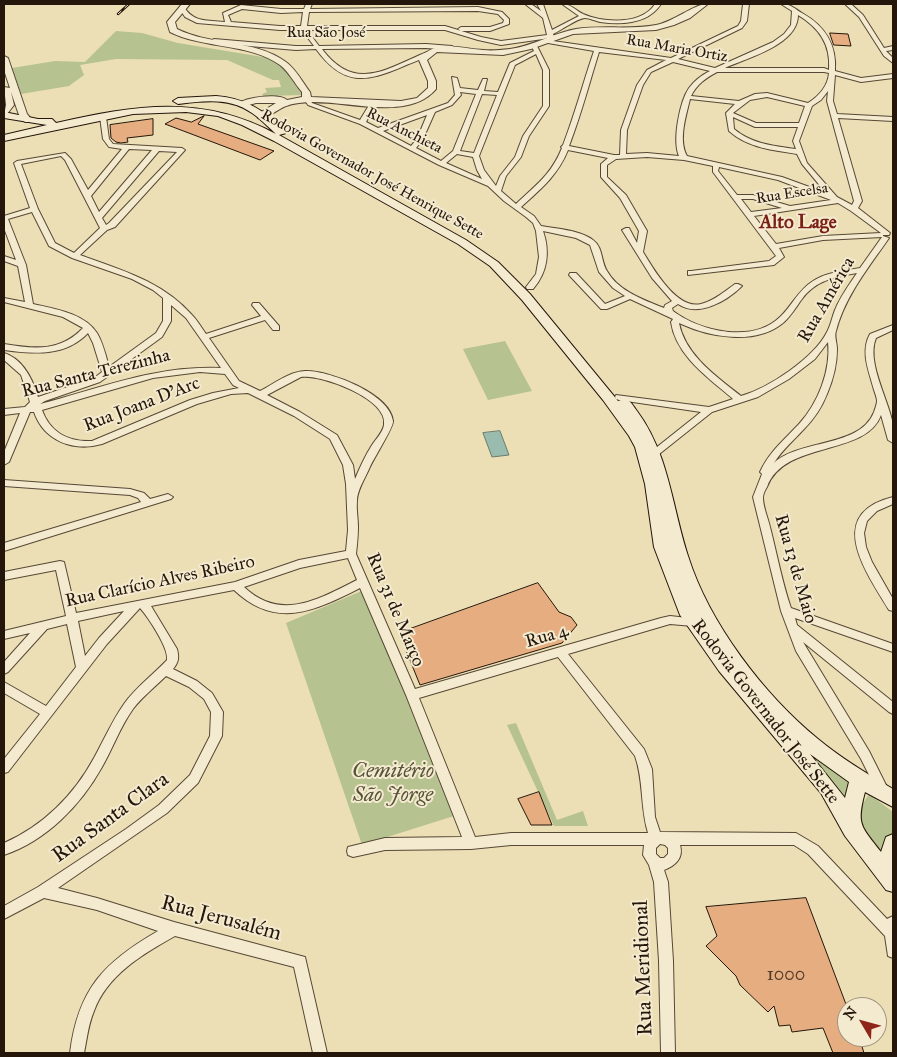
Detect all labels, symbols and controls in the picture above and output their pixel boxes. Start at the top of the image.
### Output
street label: Rua São José [287,24,365,42]
street label: Rua Maria Ortiz [625,31,729,67]
street label: Rua Anchieta [363,104,445,158]
street label: Rodovia Governador José Henrique Sette [258,106,486,244]
street label: Rua Escelsa [755,179,829,209]
district label: Alto Lage [759,212,837,234]
street label: Rua América [794,253,860,347]
street label: Rua Santa Terezinha [20,345,172,403]
street label: Rua Joana D'Arc [81,373,203,437]
street label: Rua 13 de Maio [769,512,821,626]
street label: Rua 31 de Março [361,550,429,670]
street label: Rua Clarício Alves Ribeiro [63,551,257,613]
street label: Rodovia Governador José Sette [686,615,844,809]
street label: Rua 4 [523,621,571,653]
park label: Cemitério São Jorge [352,759,434,809]
street label: Rua Santa Clara [48,767,174,869]
street label: Rua Jerusalém [158,891,284,947]
street label: Rua Meridional [629,900,659,1036]
house number: 1000 [767,965,805,987]
north arrow [837,997,887,1047]
text: N [840,1003,861,1023]

